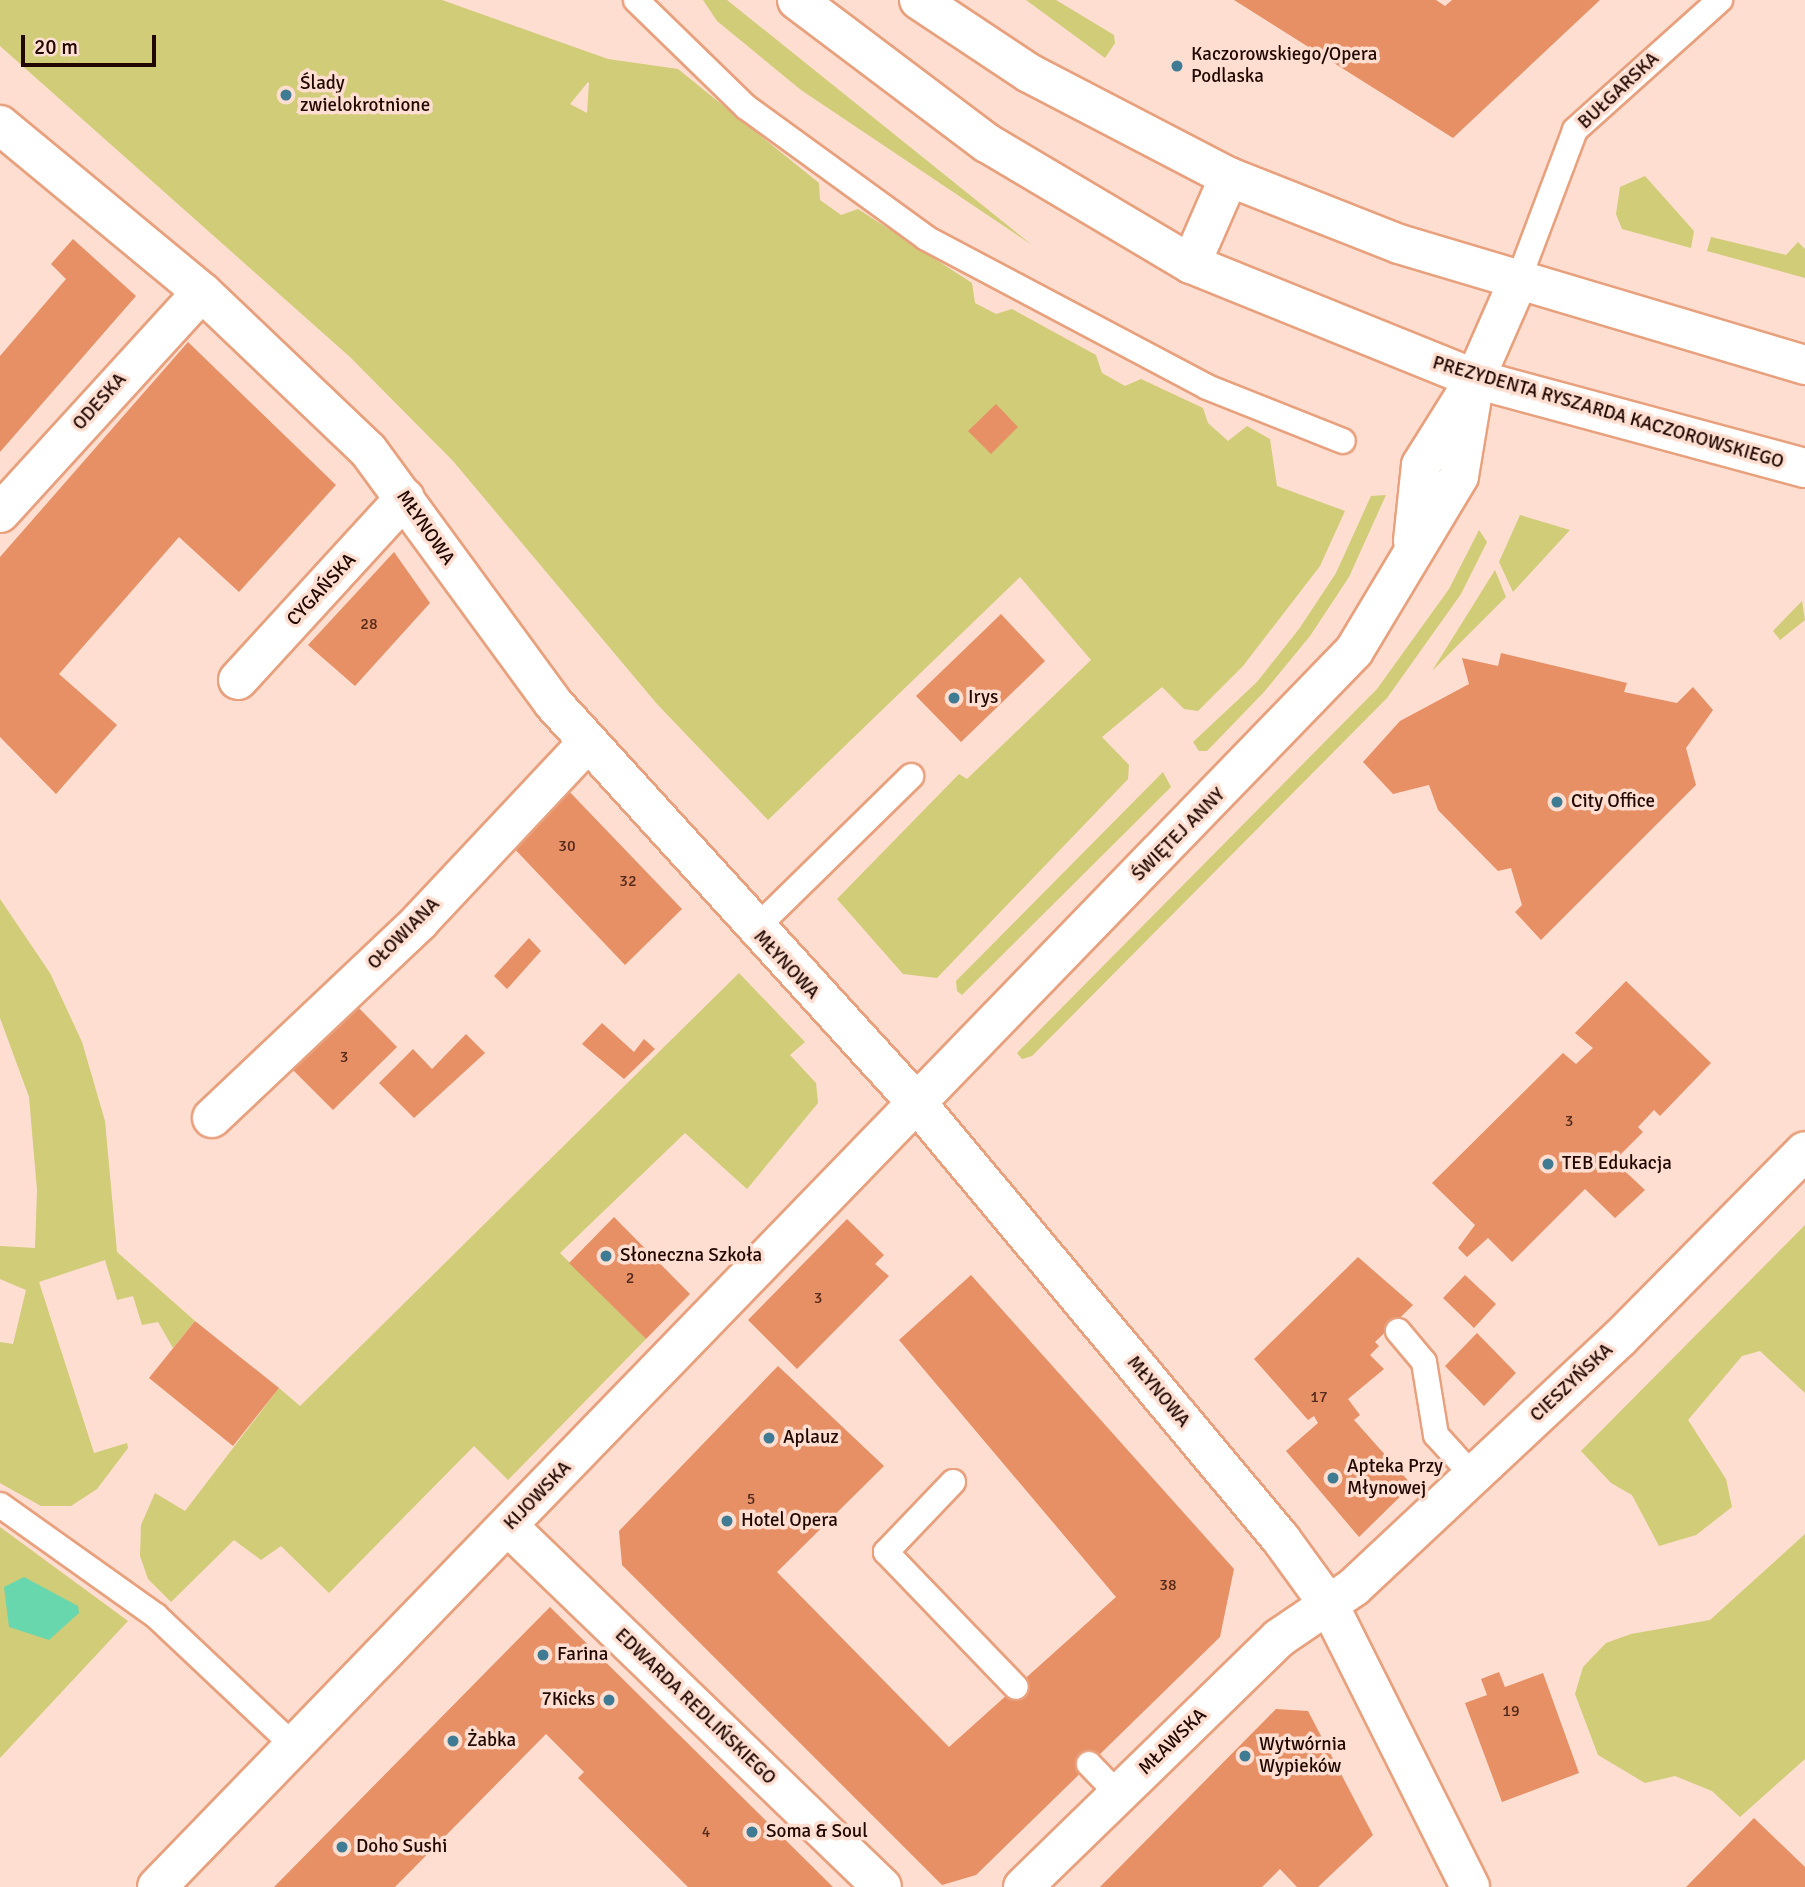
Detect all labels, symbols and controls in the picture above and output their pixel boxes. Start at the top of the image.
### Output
scale bar [24,21,159,65]
text: 20 m [34,34,78,60]
place label: Kaczorowskiego/Opera Podlaska [1191,44,1377,88]
street label: BUŁGARSKA [1574,48,1664,134]
marker: Kaczorowskiego/Opera Podlaska [1169,58,1185,74]
place label: Ślady zwielokrotnione [300,73,430,117]
marker: Ślady zwielokrotnione [278,87,294,103]
street label: PREZYDENTA RYSZARDA KACZOROWSKIEGO [1430,352,1786,474]
street label: ODESKA [68,369,132,435]
street label: MŁYNOWA [391,486,459,570]
street label: CYGAŃSKA [283,549,361,631]
house number: 28 [360,614,378,634]
place label: Irys [968,687,998,709]
marker: Irys [946,690,962,706]
street label: ŚWIĘTEJ ANNY [1128,784,1230,886]
place label: City Office [1571,791,1655,813]
marker: City Office [1549,794,1565,810]
house number: 30 [558,836,576,856]
house number: 32 [619,871,637,891]
street label: OŁOWIANA [363,893,445,975]
street label: MŁYNOWA [748,926,824,1004]
house number: 3 [340,1047,348,1067]
house number: 3 [1565,1111,1573,1131]
place label: TEB Edukacja [1562,1153,1672,1175]
marker: TEB Edukacja [1540,1156,1556,1172]
place label: Słoneczna Szkoła [620,1245,762,1267]
marker: Słoneczna Szkoła [598,1248,614,1264]
house number: 2 [626,1268,634,1288]
house number: 3 [814,1288,822,1308]
street label: CIESZYŃSKA [1526,1339,1618,1427]
street label: MŁYNOWA [1122,1352,1194,1432]
house number: 17 [1310,1387,1328,1407]
place label: Aplauz [783,1427,839,1449]
marker: Aplauz [761,1430,777,1446]
place label: Apteka Przy Młynowej [1347,1456,1443,1500]
street label: KIJOWSKA [500,1457,576,1535]
marker: Apteka Przy Młynowej [1325,1470,1341,1486]
house number: 5 [747,1489,755,1509]
place label: Hotel Opera [741,1510,838,1532]
marker: Hotel Opera [719,1513,735,1529]
house number: 38 [1159,1575,1177,1595]
street label: EDWARDA REDLIŃSKIEGO [610,1624,780,1790]
place label: Farina [557,1644,608,1666]
marker: Farina [535,1647,551,1663]
place label: 7Kicks [541,1689,595,1711]
marker: 7Kicks [601,1692,617,1708]
house number: 19 [1502,1701,1520,1721]
street label: MŁAWSKA [1134,1704,1212,1780]
place label: Żabka [467,1730,516,1752]
marker: Żabka [445,1733,461,1749]
place label: Wytwórnia Wypieków [1259,1734,1346,1778]
marker: Wytwórnia Wypieków [1237,1748,1253,1764]
place label: Soma & Soul [766,1821,868,1843]
house number: 4 [702,1822,710,1842]
marker: Soma & Soul [744,1824,760,1840]
place label: Doho Sushi [356,1836,447,1858]
marker: Doho Sushi [334,1839,350,1855]

